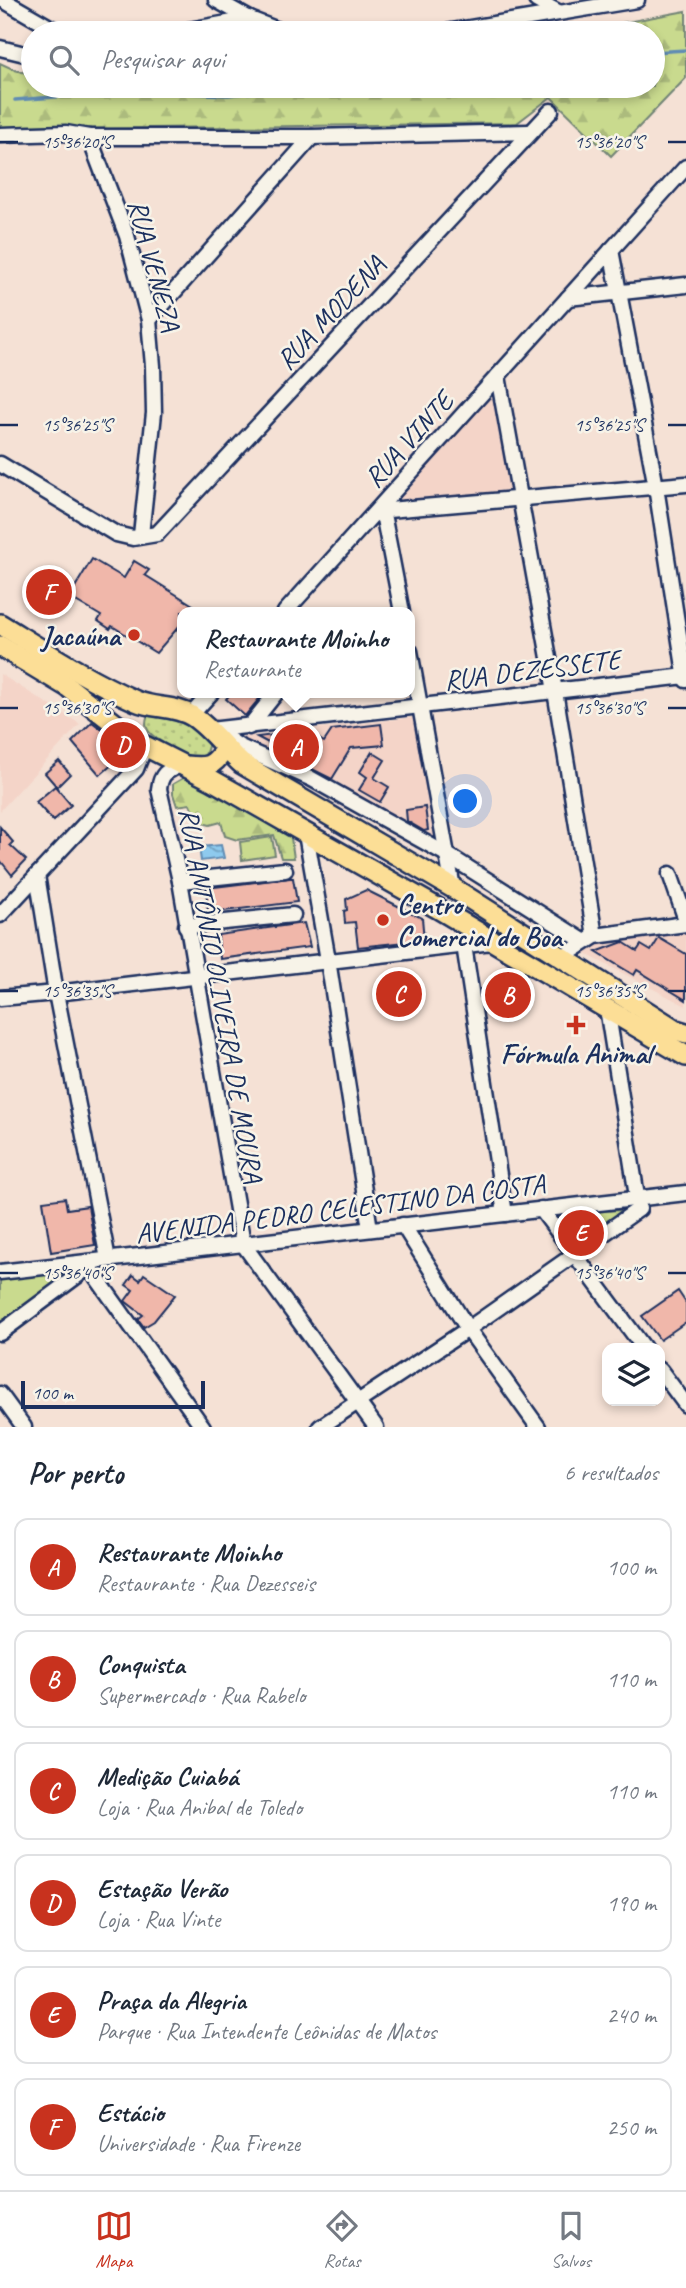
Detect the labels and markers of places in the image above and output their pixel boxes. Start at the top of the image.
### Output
pin: F [26,566,72,618]
place label: Jacaúna [40,618,123,653]
marker: Jacaúna [126,627,142,643]
pin: D [100,719,146,771]
pin: A [273,721,319,773]
place label: Centro Comercial do Boa [397,887,564,954]
marker: Centro Comercial do Boa [375,912,391,928]
pin: C [376,968,422,1020]
pin: B [485,969,531,1021]
marker: Fórmula Animal [568,1017,584,1033]
place label: Fórmula Animal [501,1036,656,1071]
pin: E [558,1207,604,1259]

